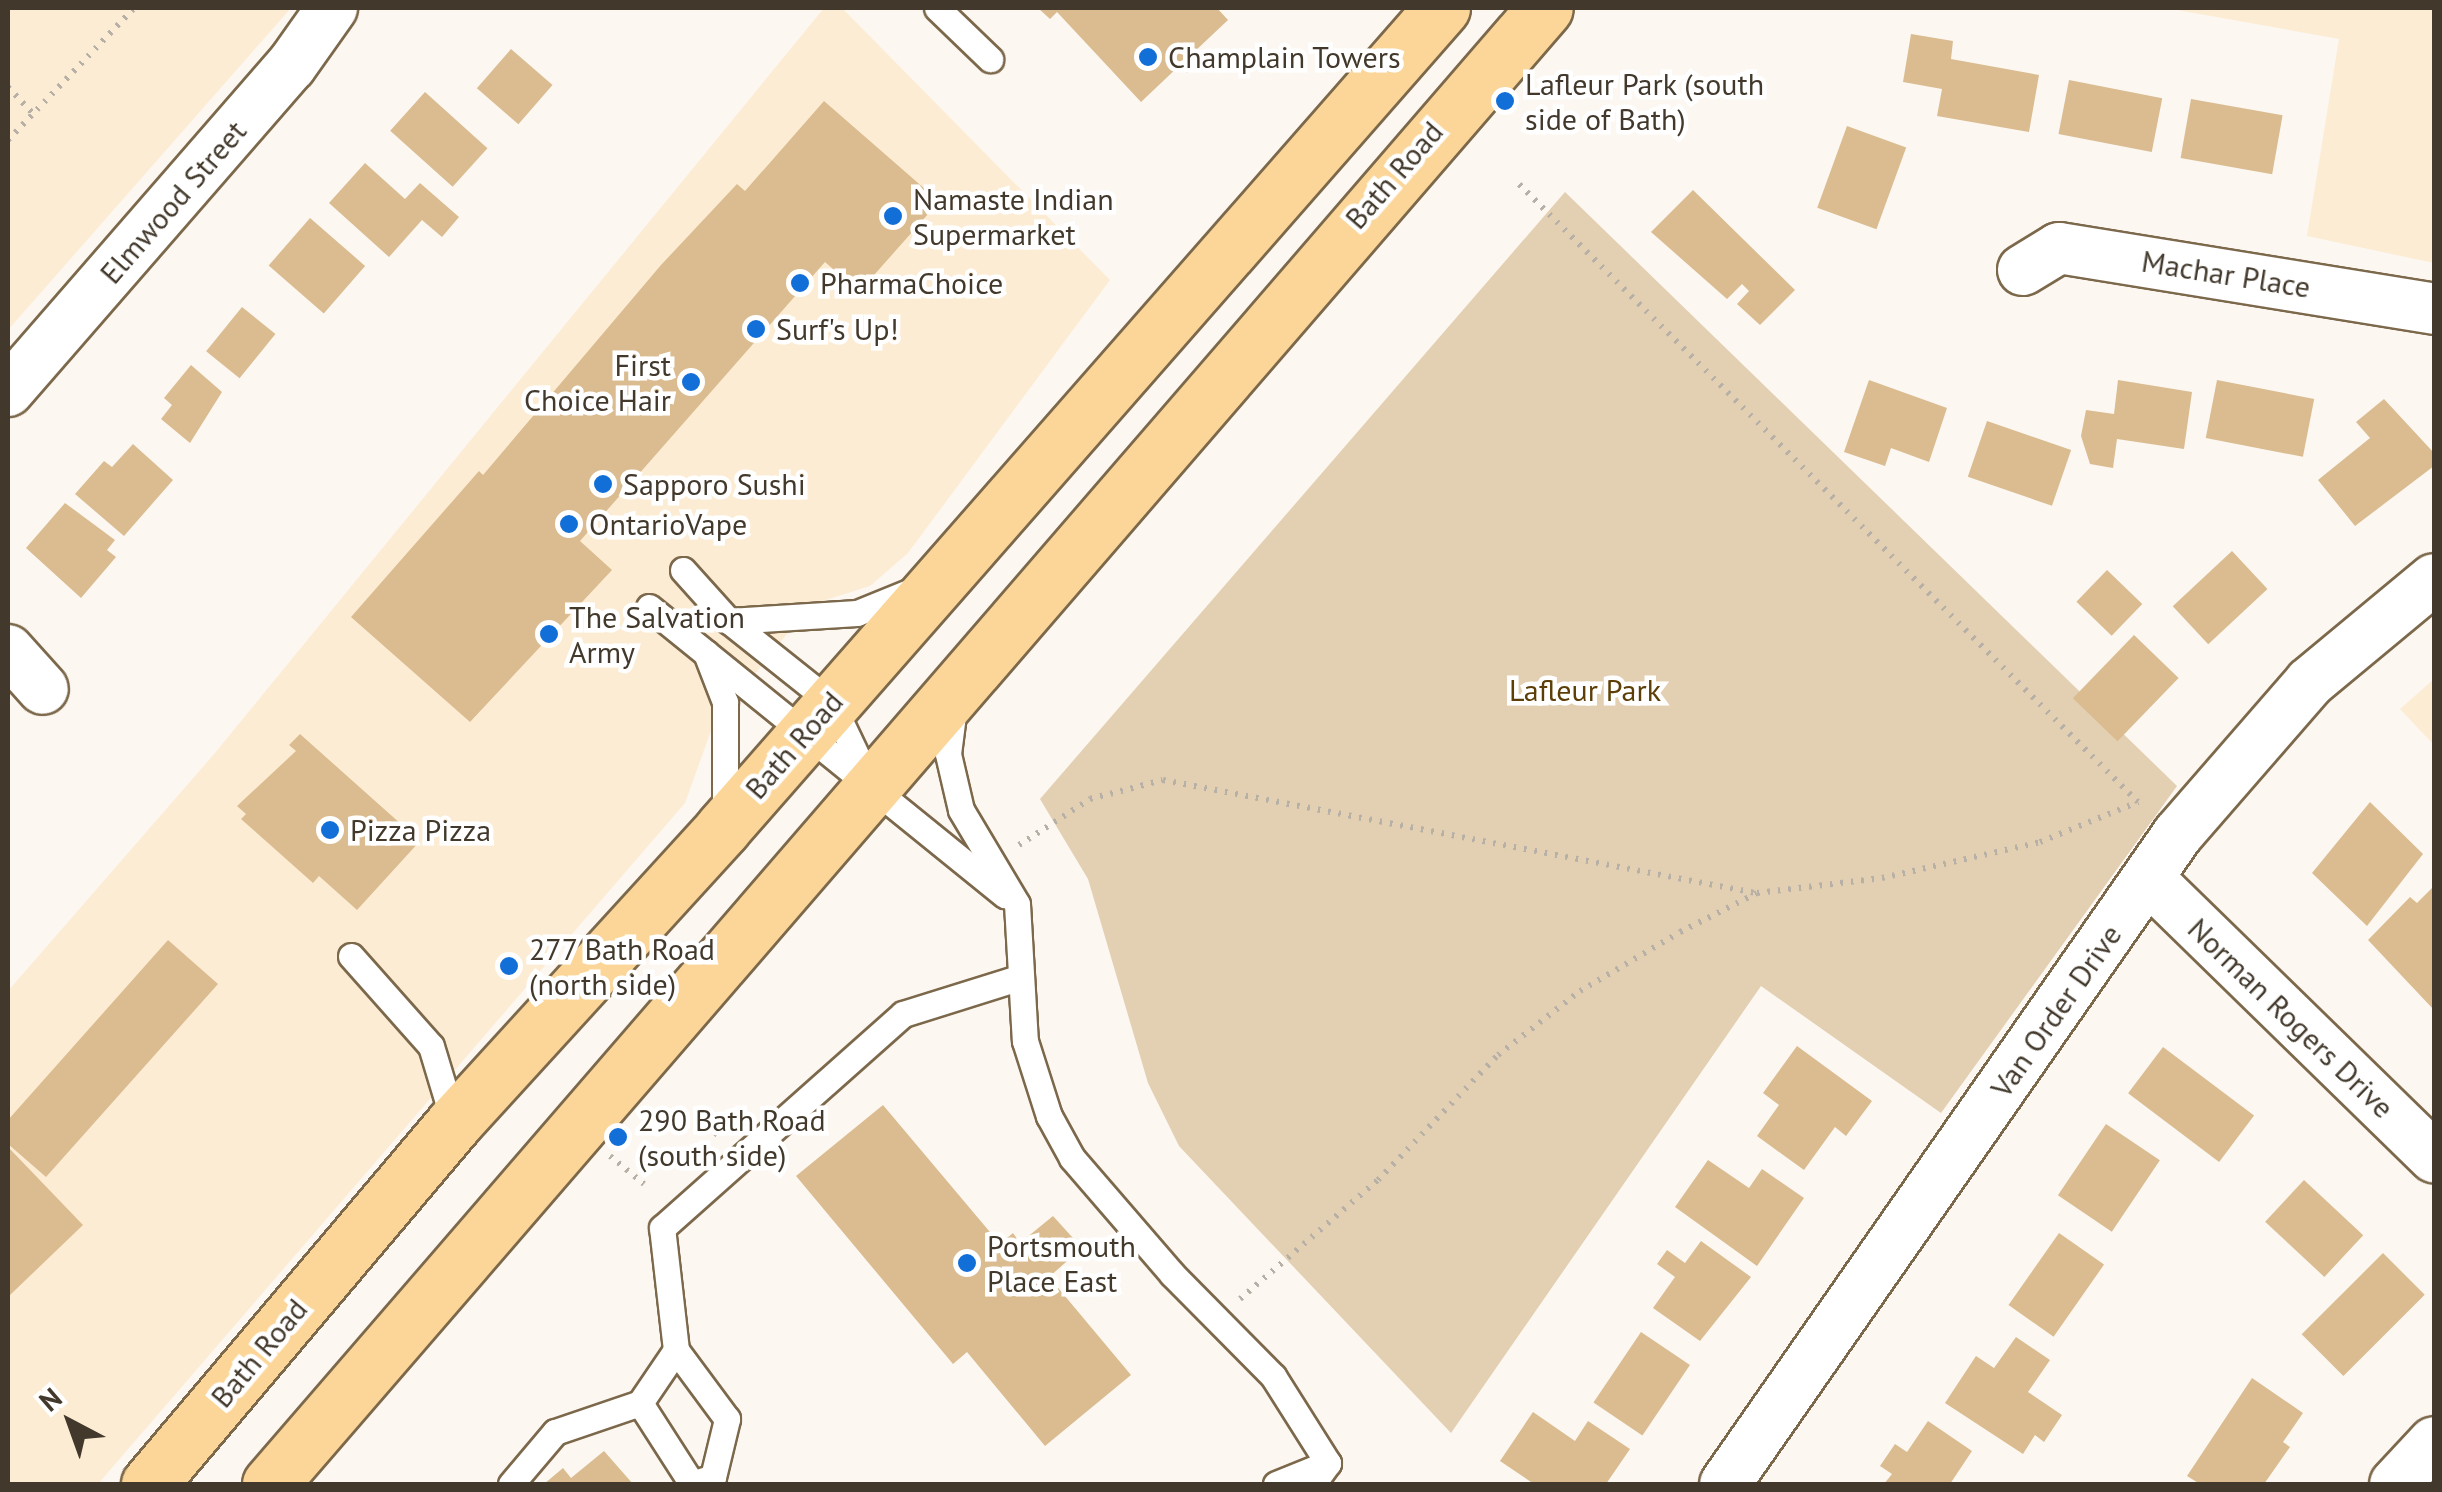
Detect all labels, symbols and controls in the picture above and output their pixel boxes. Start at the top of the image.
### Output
place label: Champlain Towers [1168,39,1401,75]
marker: Champlain Towers [1137,46,1159,68]
place label: Lafleur Park (south side of Bath) [1525,66,1765,136]
marker: Lafleur Park (south side of Bath) [1494,90,1516,112]
street label: Elmwood Street [93,113,253,291]
street label: Bath Road [1338,114,1450,236]
place label: Namaste Indian Supermarket [913,181,1114,252]
marker: Namaste Indian Supermarket [882,205,904,227]
street label: Machar Place [2139,243,2313,305]
place label: PharmaChoice [820,265,1003,301]
marker: PharmaChoice [789,272,811,294]
place label: Surf's Up! [776,311,899,347]
marker: Surf's Up! [745,318,767,340]
place label: First Choice Hair [524,347,671,418]
marker: First Choice Hair [680,371,702,393]
place label: Sapporo Sushi [623,466,806,502]
marker: Sapporo Sushi [592,473,614,495]
place label: OntarioVape [589,506,747,542]
marker: OntarioVape [558,513,580,535]
place label: The Salvation Army [569,599,745,670]
marker: The Salvation Army [538,623,560,645]
park label: Lafleur Park [1509,672,1661,708]
street label: Bath Road [738,684,850,806]
place label: Pizza Pizza [350,812,491,848]
marker: Pizza Pizza [319,819,341,841]
street label: Norman Rogers Drive [2181,911,2401,1125]
street label: Van Order Drive [1983,918,2129,1104]
place label: 277 Bath Road (north side) [529,931,717,1002]
marker: 277 Bath Road (north side) [498,955,520,977]
place label: 290 Bath Road (south side) [638,1102,826,1172]
marker: 290 Bath Road (south side) [607,1126,629,1148]
place label: Portsmouth Place East [987,1228,1136,1298]
marker: Portsmouth Place East [956,1252,978,1274]
street label: Bath Road [203,1291,315,1415]
north arrow [20,1372,120,1472]
text: N [31,1379,69,1419]

